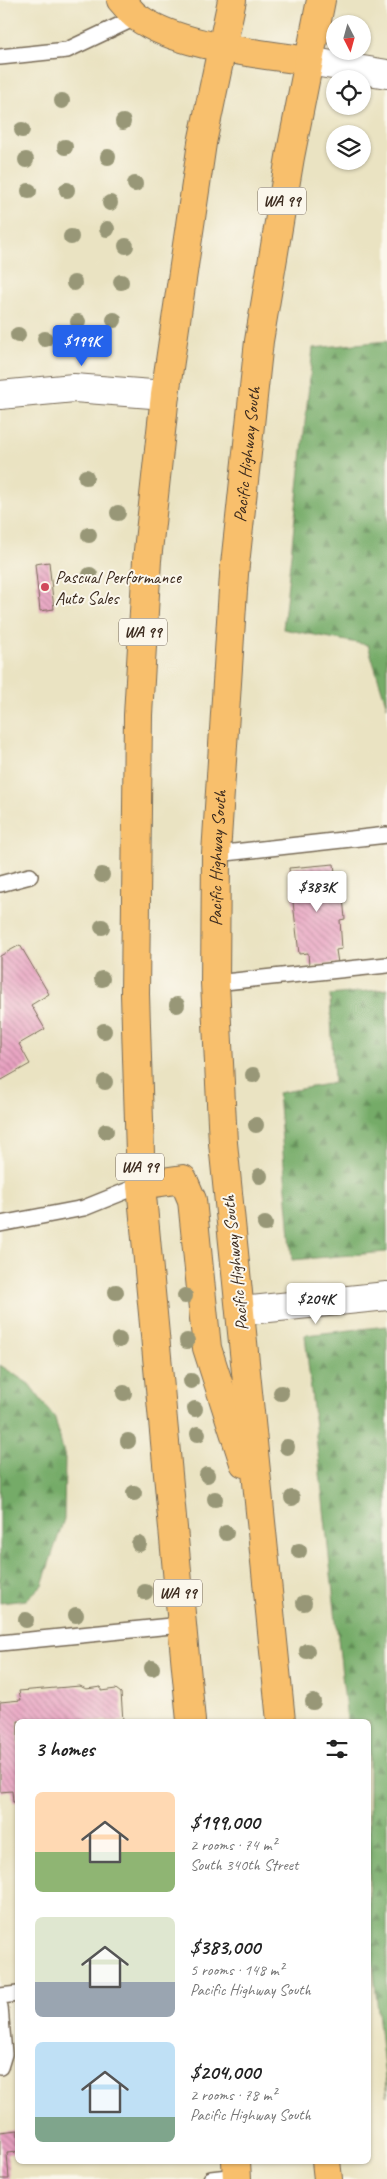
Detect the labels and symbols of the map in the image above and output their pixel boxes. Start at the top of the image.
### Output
north arrow [326,15,371,60]
road number: WA 99 [258,188,306,215]
pin: $199K [47,324,117,367]
street label: Pacific Highway South [229,385,265,523]
place label: Pascual Performance Auto Sales [55,566,182,609]
marker: Pascual Performance Auto Sales [39,581,51,593]
road number: WA 99 [119,618,167,646]
street label: Pacific Highway South [204,789,231,926]
pin: $383K [282,870,352,913]
road number: WA 99 [116,1154,164,1180]
street label: Pacific Highway South [217,1193,253,1332]
pin: $204K [281,1282,351,1325]
road number: WA 99 [154,1580,202,1606]

